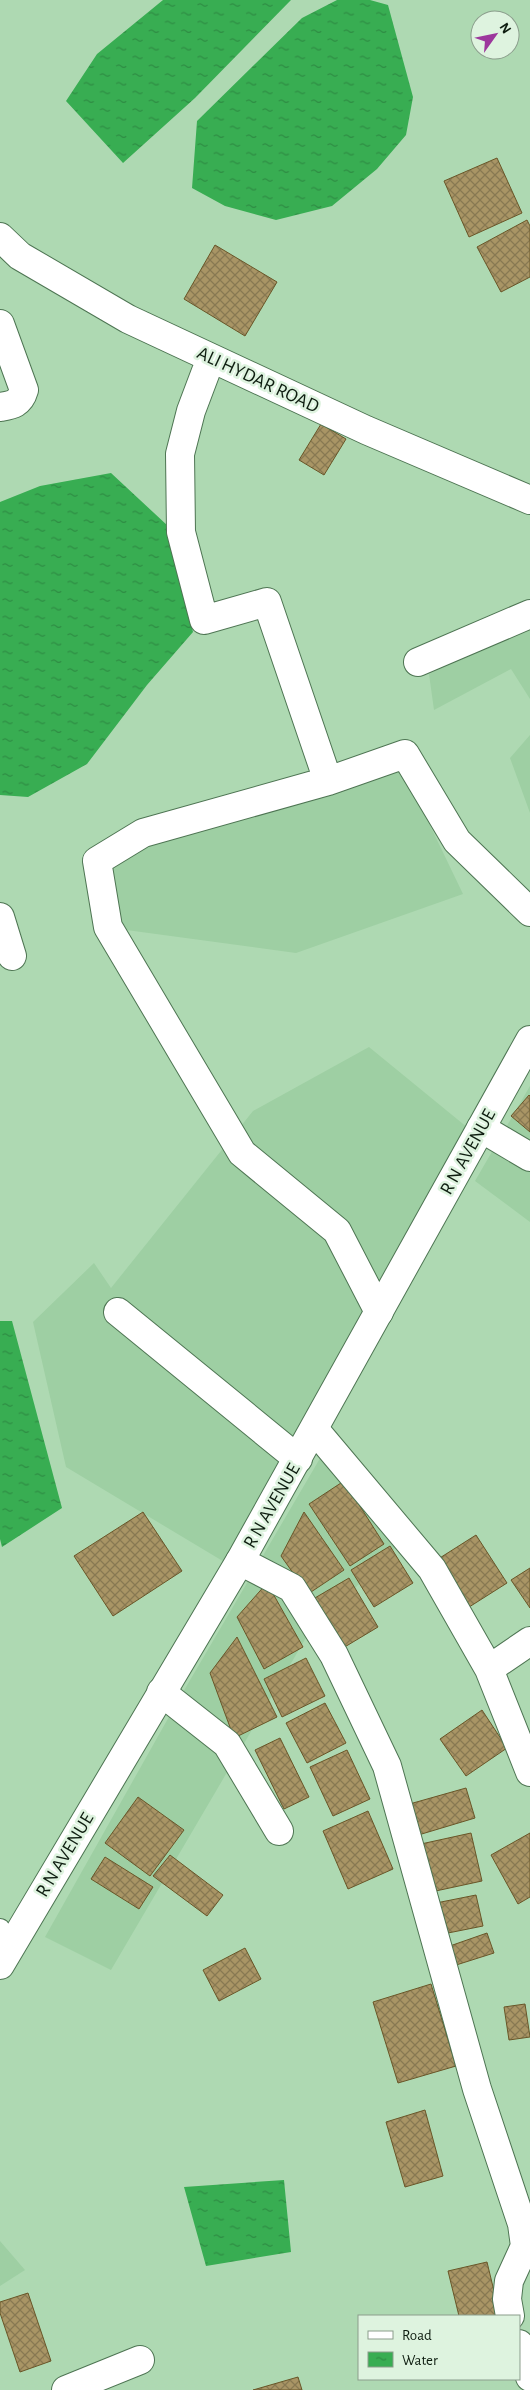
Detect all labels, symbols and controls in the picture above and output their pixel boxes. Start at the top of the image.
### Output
north arrow [470,10,520,60]
text: N [497,21,514,36]
street label: ALI HYDAR ROAD [194,343,322,417]
street label: R N AVENUE [437,1106,499,1198]
street label: R N AVENUE [240,1460,304,1552]
street label: R N AVENUE [33,1810,97,1900]
legend [358,2315,520,2380]
text: Road [402,2328,432,2343]
text: Water [402,2353,438,2368]

